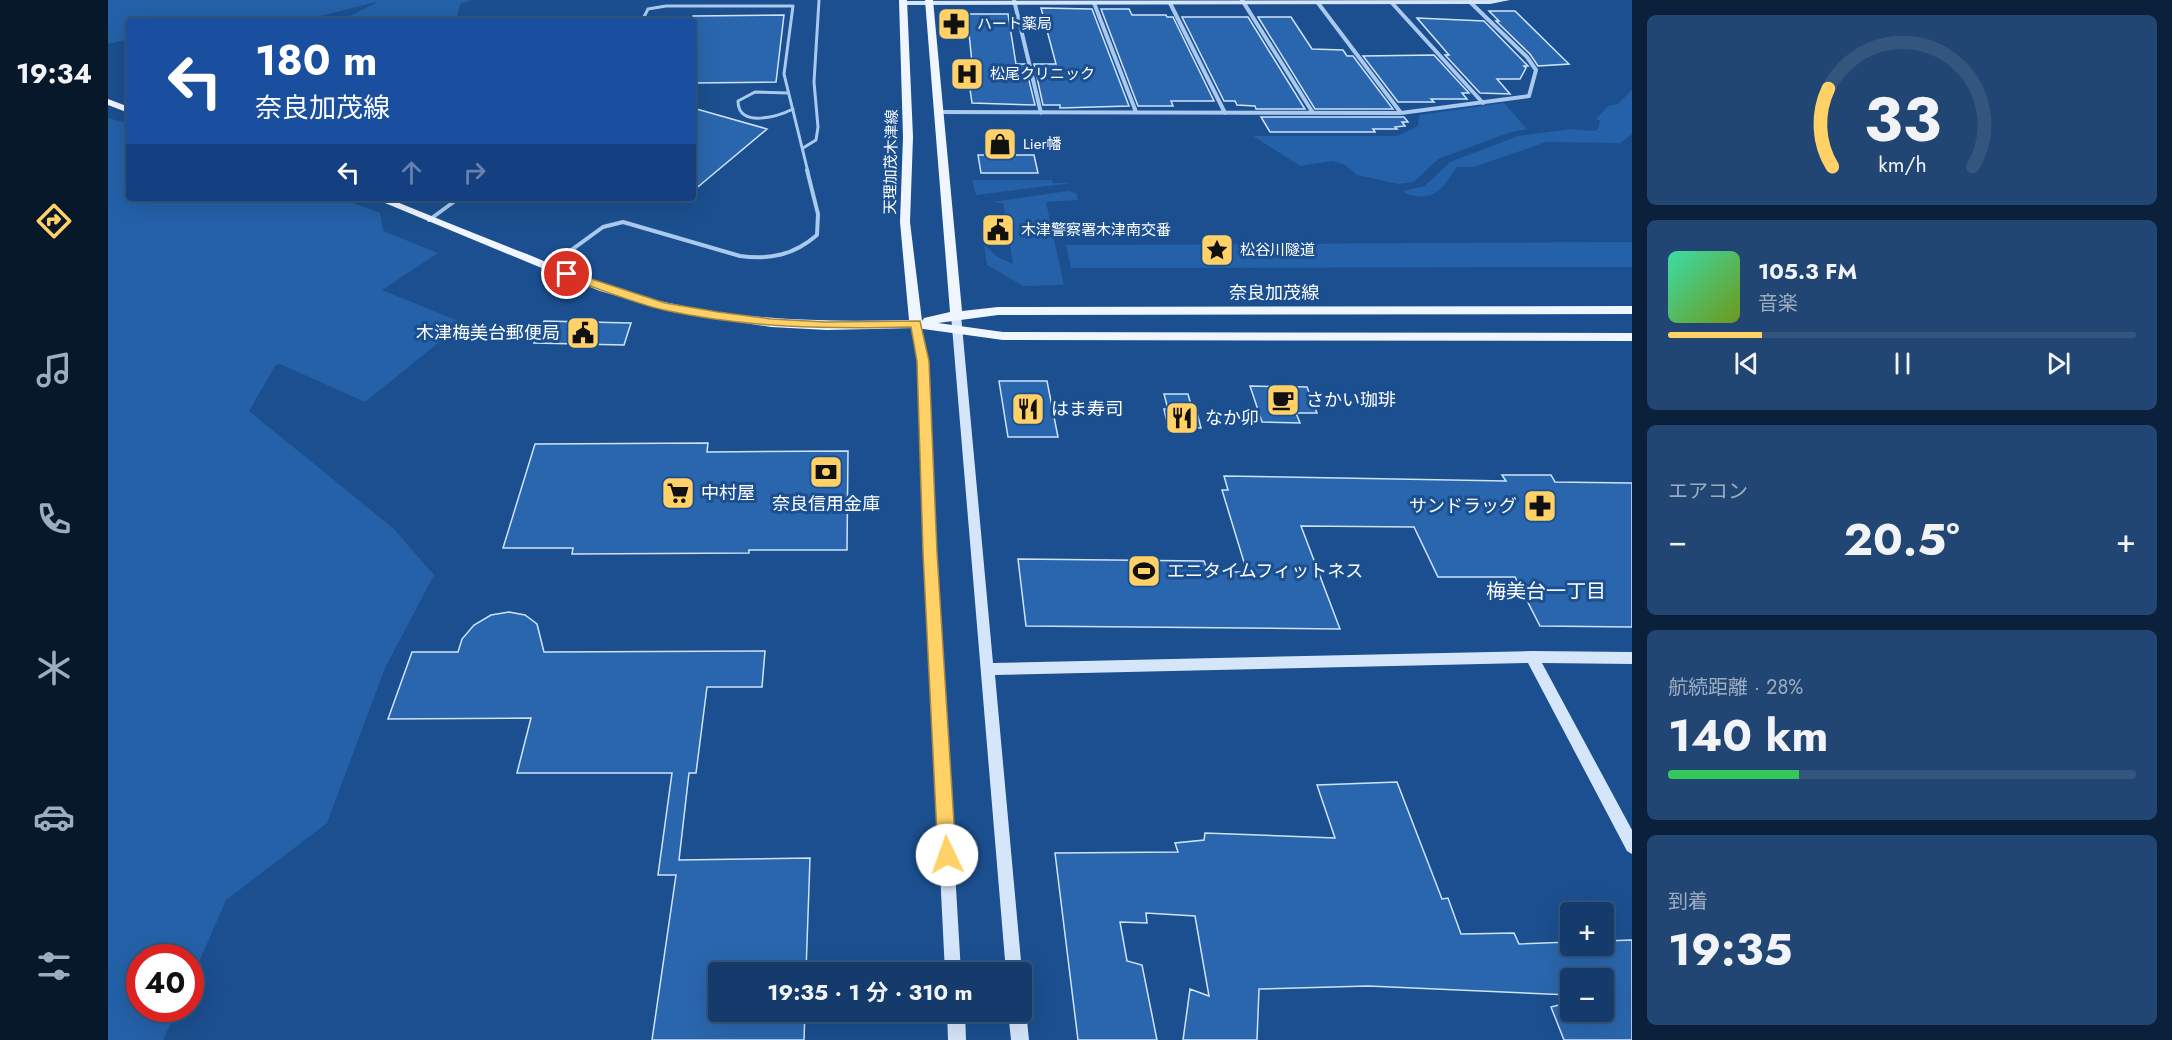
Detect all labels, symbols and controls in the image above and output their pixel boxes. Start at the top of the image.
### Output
pharmacy icon: ハート薬局 [936,6,972,42]
place label: ハート薬局 [977,13,1052,35]
text: 180 m [255,30,378,91]
icon: left [156,42,234,120]
text: 19:34 [16,54,92,93]
hospital icon: 松尾クリニック [949,56,985,92]
place label: 松尾クリニック [990,63,1095,85]
text: 33 [1863,74,1941,164]
text: 奈良加茂線 [255,88,390,127]
street label: 天理加茂木津線 [879,109,903,215]
shop icon: Lier幡 [982,126,1018,162]
place label: Lier幡 [1023,133,1062,155]
text: km/h [1878,149,1926,180]
icon: left [332,156,365,189]
icon: ahead [395,156,428,189]
icon: right [458,156,491,189]
icon: directions [33,200,75,242]
public building icon: 木津警察署木津南交番 [980,212,1016,248]
place label: 木津警察署木津南交番 [1021,219,1171,241]
place icon: 松谷川隧道 [1199,232,1235,268]
place label: 松谷川隧道 [1240,239,1315,261]
pin [541,248,592,299]
text: 105.3 FM [1758,255,1857,287]
icon: arrive [550,257,583,290]
street label: 奈良加茂線 [1229,280,1319,306]
text: 音楽 [1758,289,1798,318]
public building icon: 木津梅美台郵便局 [565,315,601,351]
place label: 木津梅美台郵便局 [416,320,560,346]
icon: previous [1730,347,1763,380]
icon: pause [1886,347,1919,380]
icon: next [2042,347,2075,380]
icon: music [33,349,75,391]
cafe icon: さかい珈琲 [1265,382,1301,418]
place label: さかい珈琲 [1306,387,1396,413]
restaurant icon: はま寿司 [1010,391,1046,427]
place label: はま寿司 [1051,396,1123,422]
restaurant icon: なか卯 [1164,400,1200,436]
place label: なか卯 [1205,405,1259,431]
bank icon: 奈良信用金庫 [808,454,844,490]
supermarket icon: 中村屋 [660,475,696,511]
text: エアコン [1668,477,1748,506]
place label: 中村屋 [701,480,755,506]
pharmacy icon: サンドラッグ [1522,488,1558,524]
place label: 奈良信用金庫 [772,491,880,517]
place label: サンドラッグ [1409,493,1517,519]
icon: phone [33,498,75,540]
text: 20.5° [1843,507,1960,572]
text: − [1668,517,1687,564]
text: + [2116,517,2136,564]
sports icon: エニタイムフィットネス [1126,553,1162,589]
place label: エニタイムフィットネス [1167,558,1363,584]
district label: 梅美台一丁目 [1486,577,1606,606]
icon: climate [33,647,75,689]
text: 航続距離 · 28% [1668,673,1803,702]
text: 140 km [1668,703,1828,768]
icon: car [33,796,75,838]
position arrow [915,823,979,887]
text: 到着 [1668,887,1708,916]
map controls [1560,902,1614,1022]
button: + [1560,902,1614,956]
text: 19:35 [1668,917,1792,982]
speed limit sign: 40 [126,944,204,1022]
icon: filters [33,945,75,987]
button: − [1560,968,1614,1022]
text: 19:35 · 1 分 · 310 m [767,976,973,1008]

